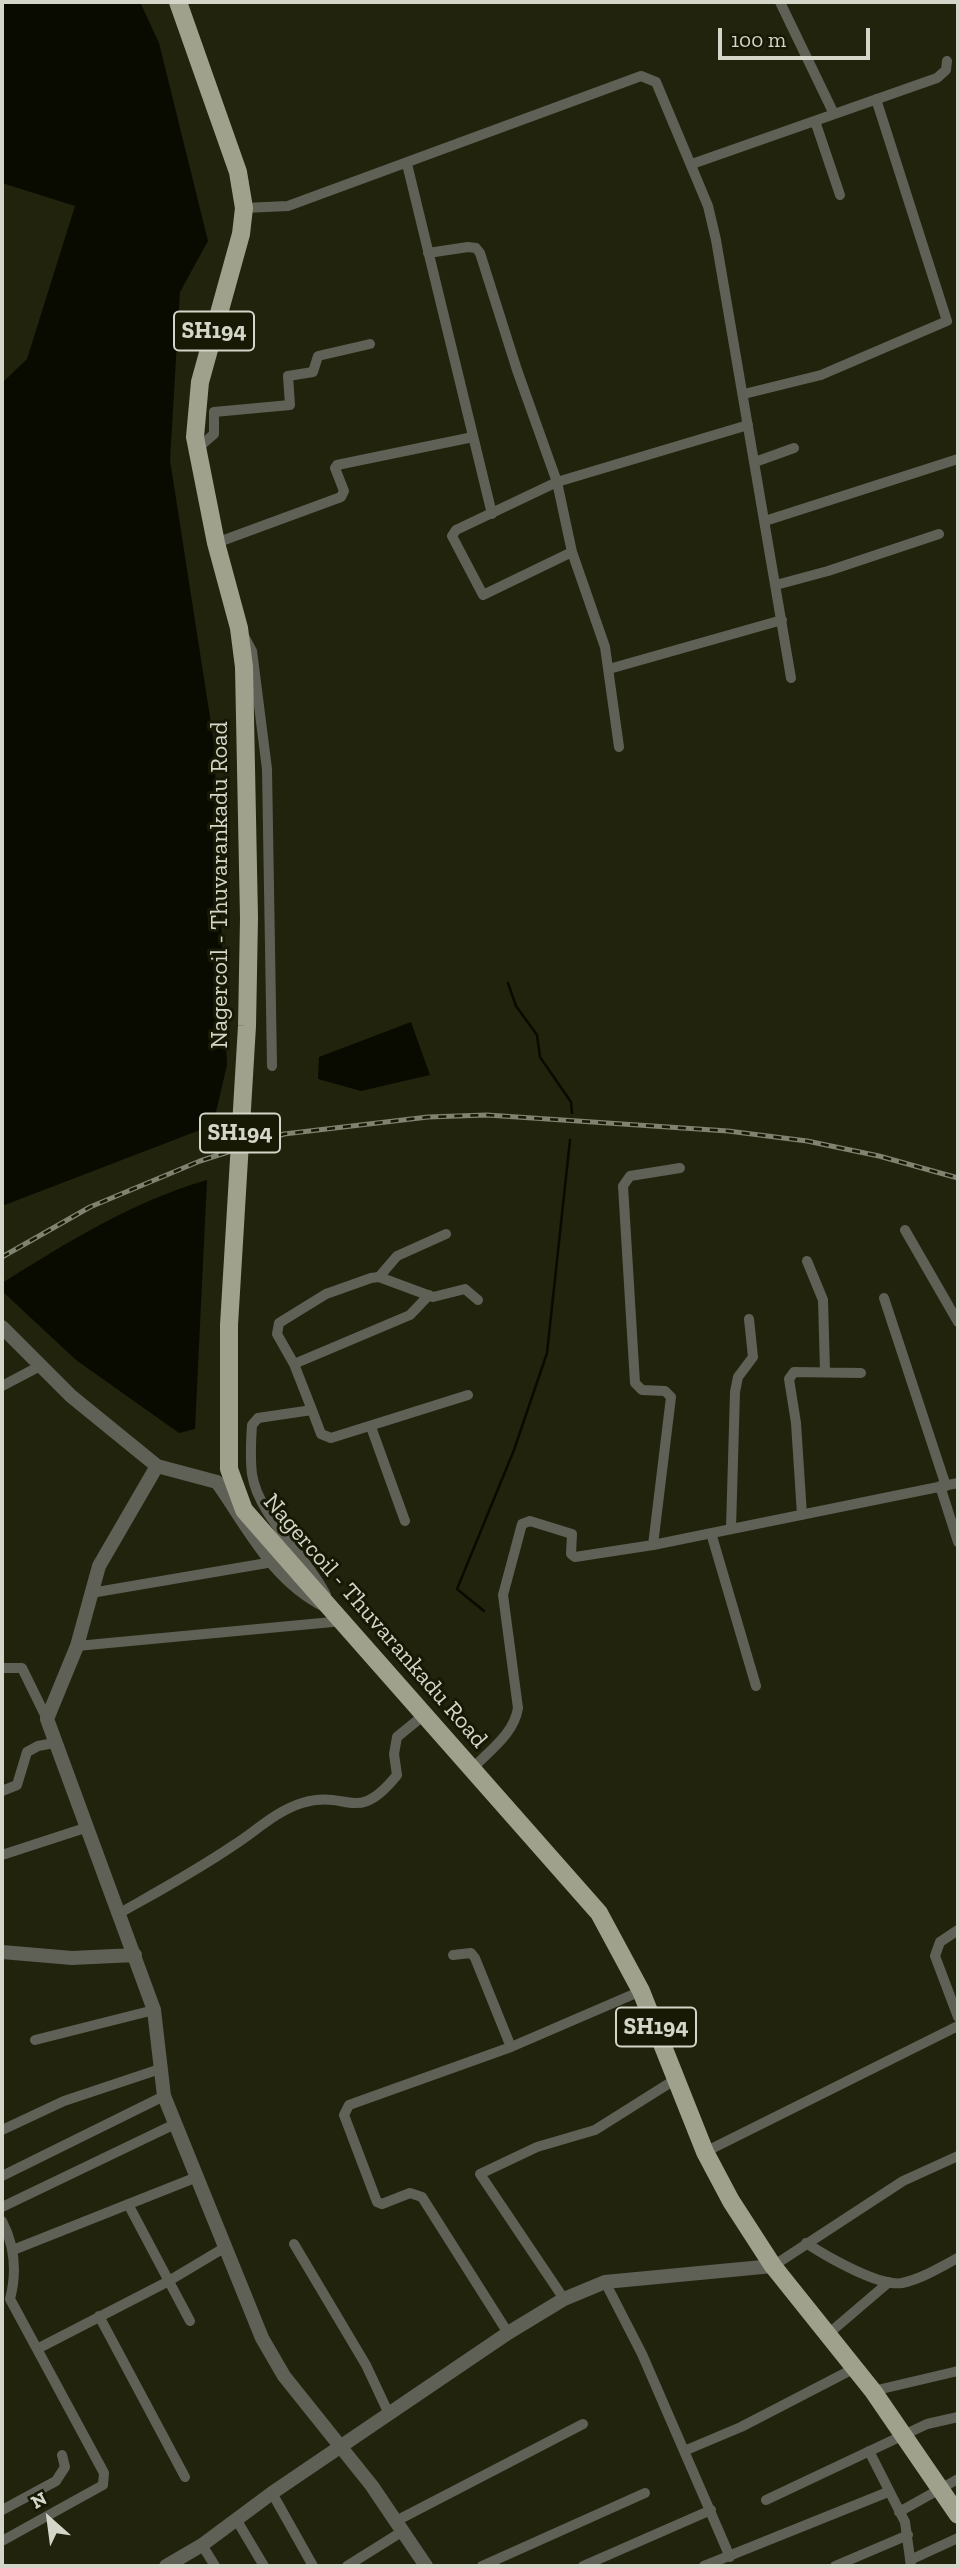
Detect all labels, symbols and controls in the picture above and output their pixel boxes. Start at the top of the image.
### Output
scale bar [722,14,874,58]
text: 100 m [731,27,786,52]
road number: SH194 [174,312,254,350]
street label: Nagercoil - Thuvarankadu Road [206,721,234,1049]
road number: SH194 [200,1114,280,1152]
street label: Nagercoil - Thuvarankadu Road [257,1488,493,1754]
road number: SH194 [616,2008,696,2046]
north arrow [14,2484,84,2554]
text: N [27,2486,51,2514]

